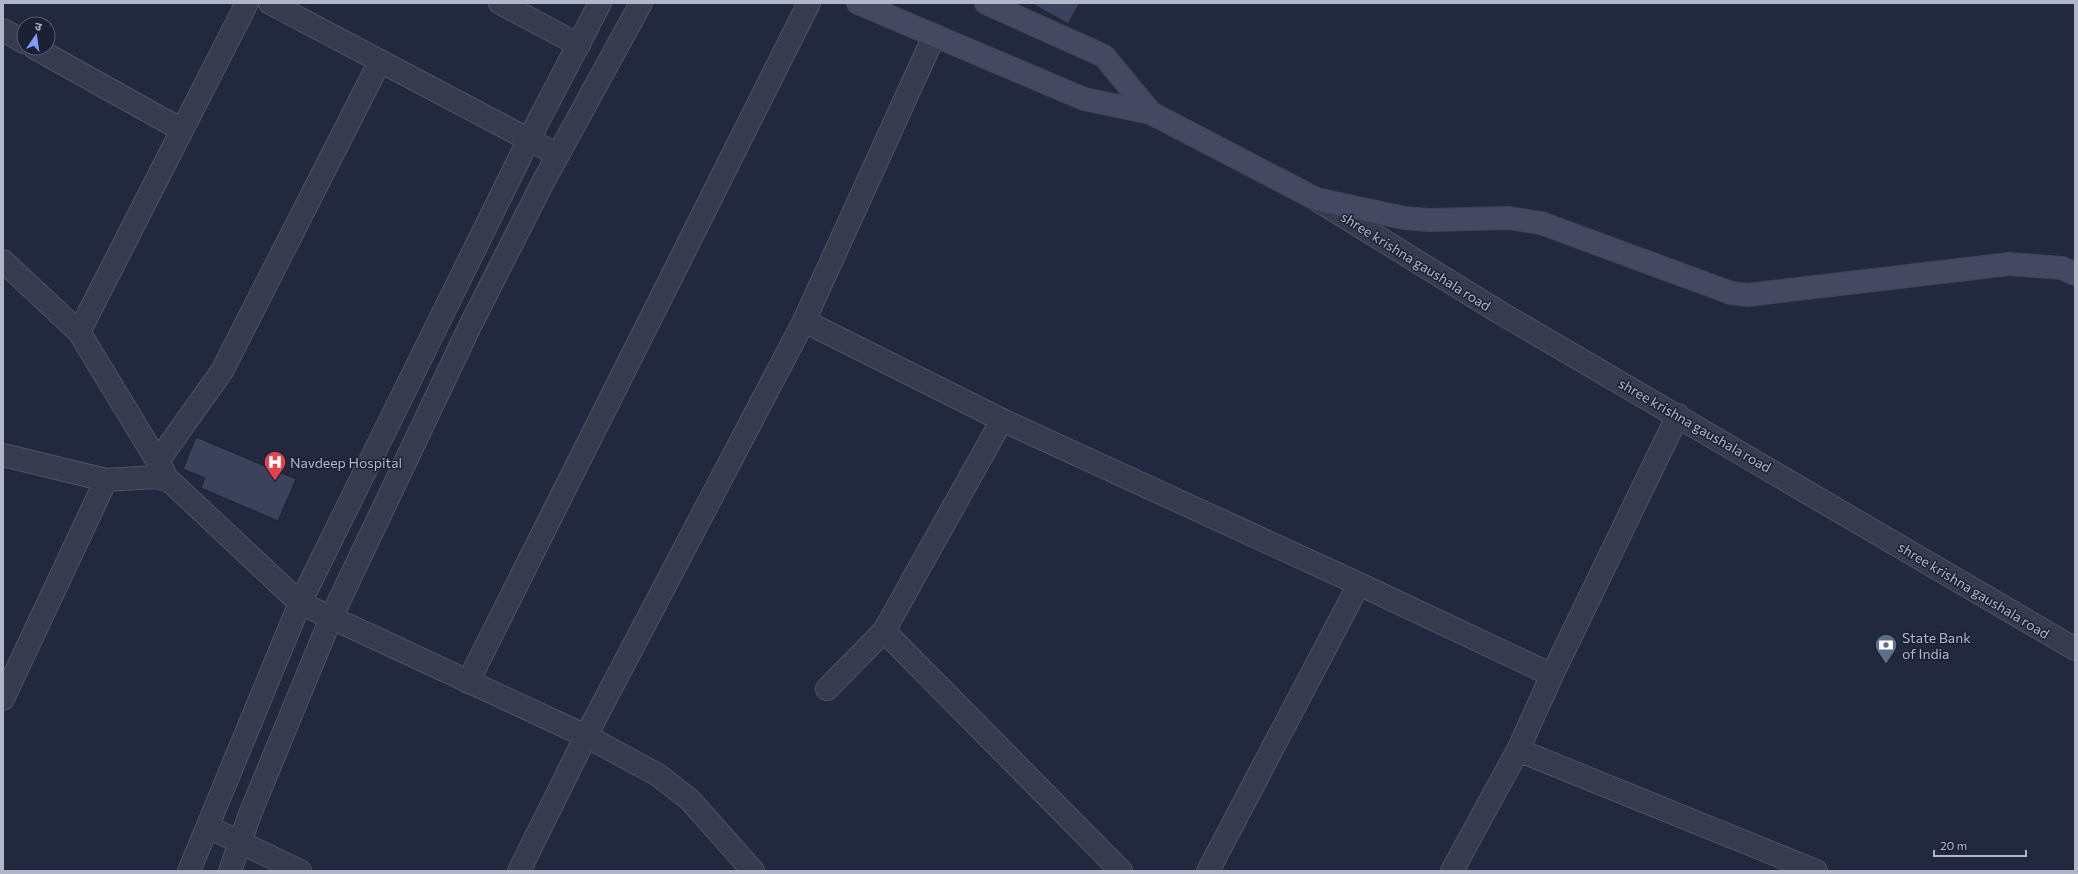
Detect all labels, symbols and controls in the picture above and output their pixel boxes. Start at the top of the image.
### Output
north arrow [16,16,56,56]
text: उ [34,19,44,33]
street label: shree krishna gaushala road [1338,208,1494,314]
street label: shree krishna gaushala road [1616,374,1774,476]
hospital icon: Navdeep Hospital [262,449,288,482]
place label: Navdeep Hospital [290,454,402,471]
street label: shree krishna gaushala road [1895,538,2053,642]
place label: State Bank of India [1902,629,1971,662]
bank icon: State Bank of India [1873,632,1899,665]
scale bar [1934,832,2026,858]
text: 20 m [1940,838,1967,852]

